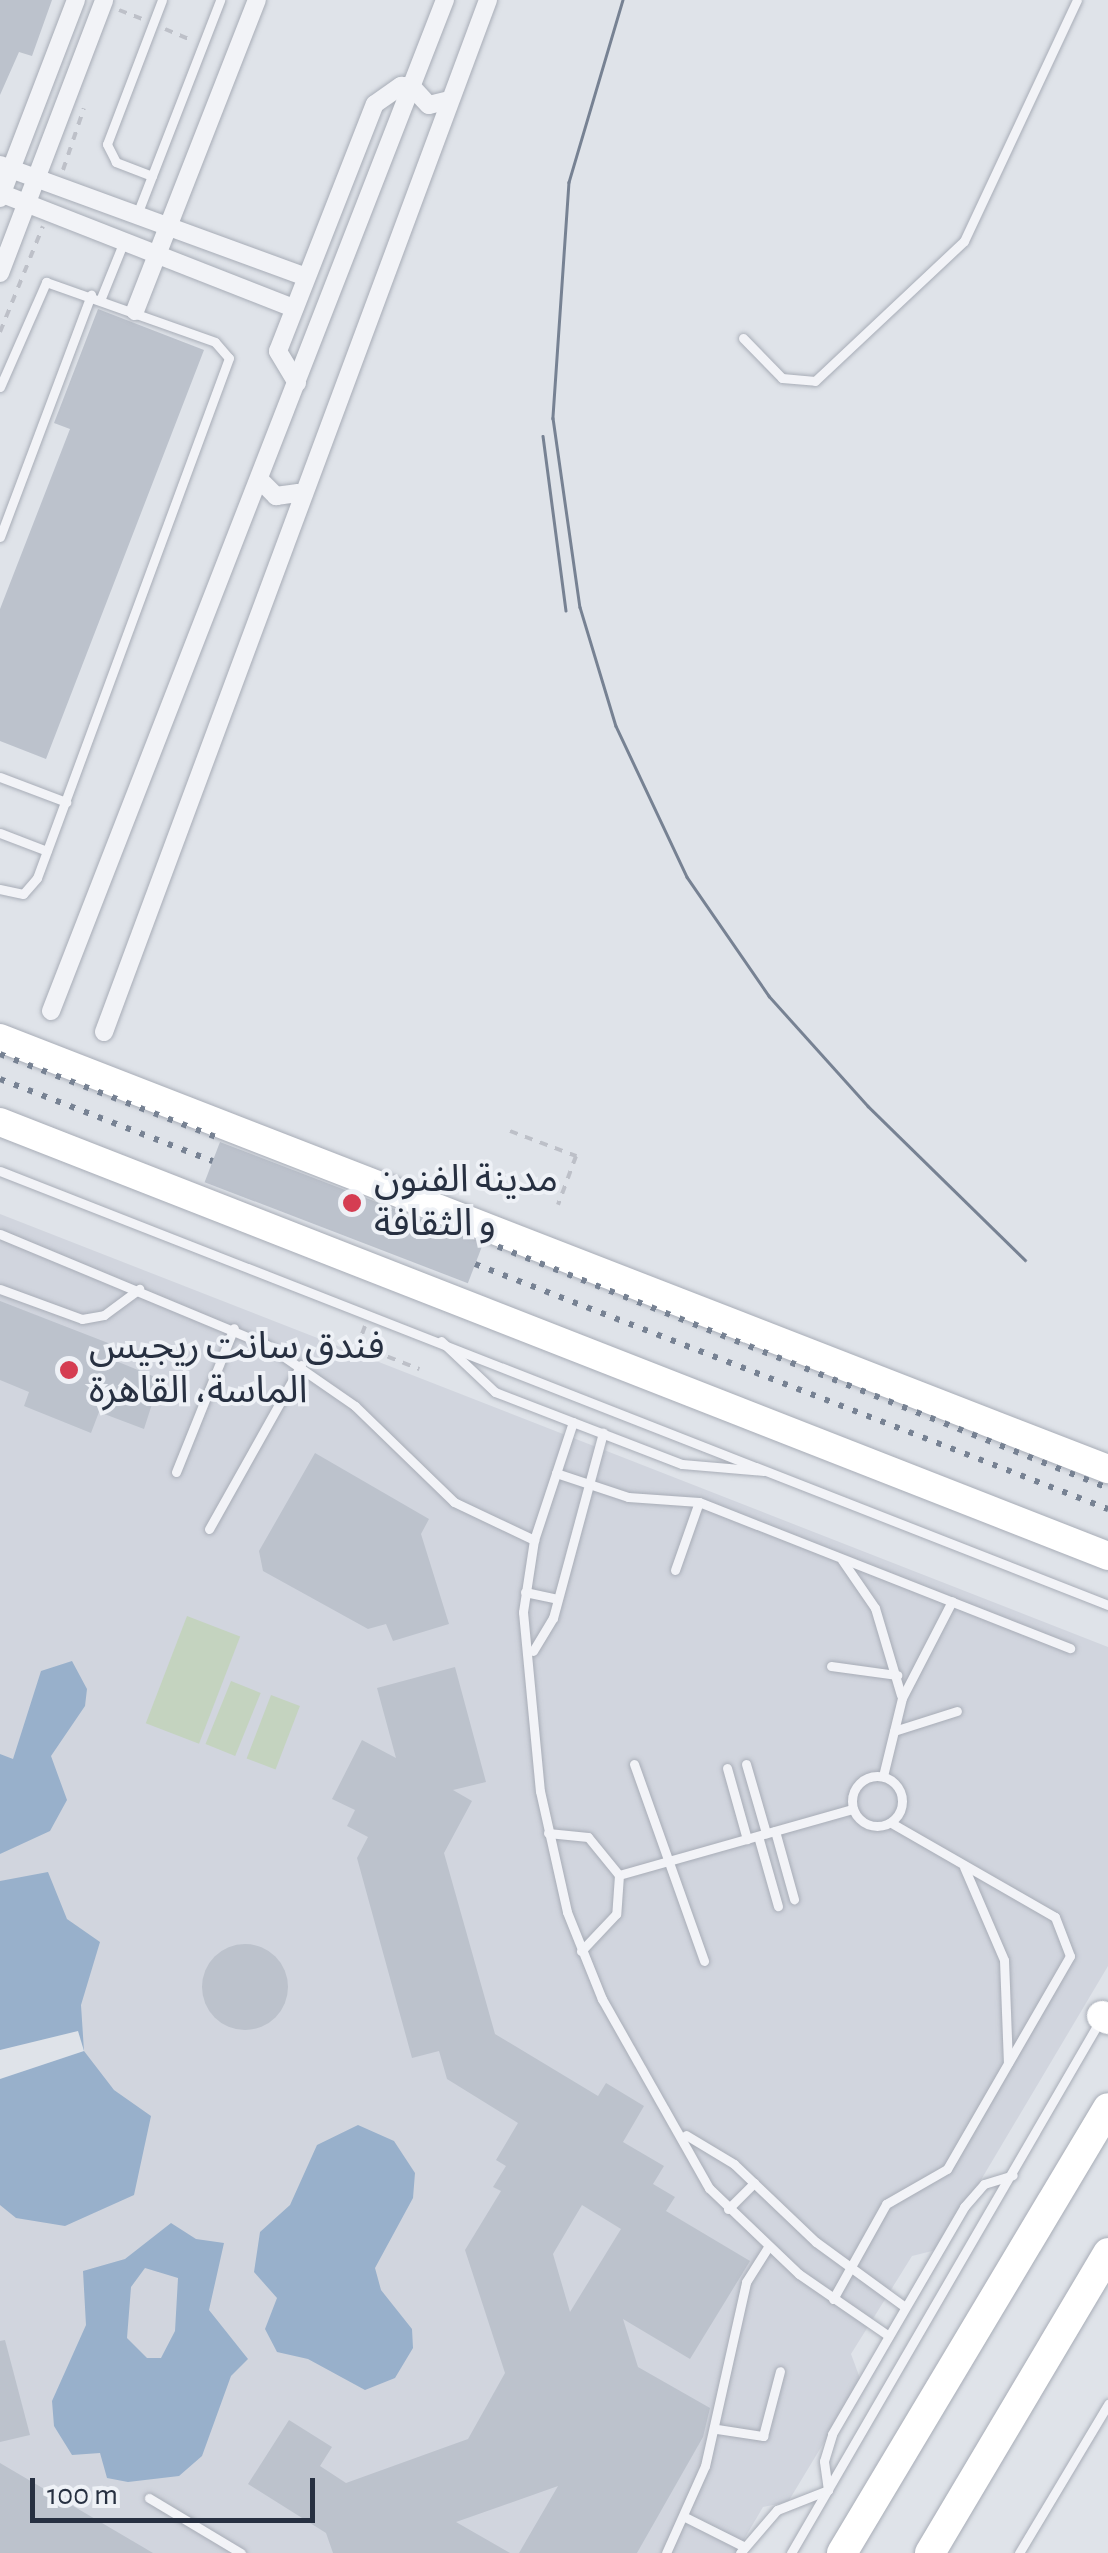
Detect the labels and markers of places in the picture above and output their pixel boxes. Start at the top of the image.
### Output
place label: مدينة الفنون و الثقافة [374,1158,558,1248]
marker: مدينة الفنون و الثقافة [339,1190,365,1216]
place label: فندق سانت ريجيس الماسة، القاهرة [89,1325,385,1415]
marker: فندق سانت ريجيس الماسة، القاهرة [58,1359,80,1381]

